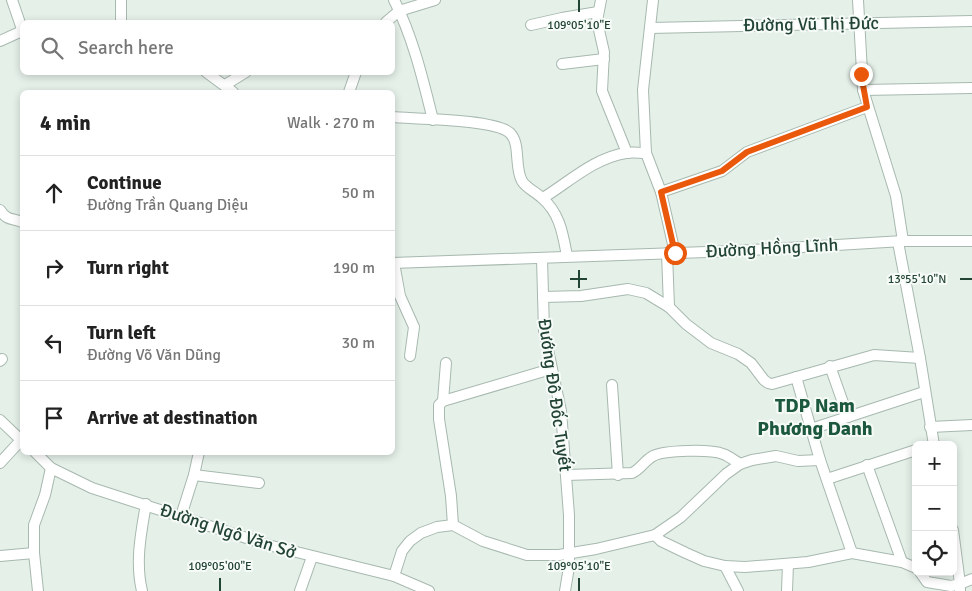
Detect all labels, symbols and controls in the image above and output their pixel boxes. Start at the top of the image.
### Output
street label: Đường Vũ Thị Đức [743,12,879,36]
text: 109°05'10"E [547,18,611,33]
search box [20,20,395,75]
icon: search [38,34,66,62]
text: Search here [78,36,174,60]
route end [850,63,873,86]
text: 4 min [40,110,91,136]
text: Walk · 270 m [287,113,375,133]
text: Continue [87,171,162,195]
icon: ahead [40,179,68,207]
text: 50 m [341,183,375,203]
text: Đường Trần Quang Diệu [87,195,248,215]
street label: Đường Hồng Lĩnh [705,234,839,262]
route start [664,242,687,265]
icon: right [40,254,68,282]
text: Turn right [87,256,169,280]
text: 190 m [333,258,375,278]
text: 13°55'10"N [888,272,946,287]
street label: Đướng Đô Đốc Tuyết [533,317,577,473]
text: Turn left [87,321,156,345]
icon: left [40,329,68,357]
text: 30 m [341,333,375,353]
text: Đường Võ Văn Dũng [87,345,221,365]
district label: TDP Nam Phương Danh [757,393,873,441]
icon: arrive [40,404,68,432]
text: Arrive at destination [87,406,258,430]
map controls [912,441,957,576]
button: + [912,441,957,486]
button: − [912,486,957,531]
street label: Đường Ngô Văn Sở [157,499,299,564]
button: locate [912,531,957,576]
text: 109°05'00"E [188,559,252,574]
text: 109°05'10"E [547,559,611,574]

